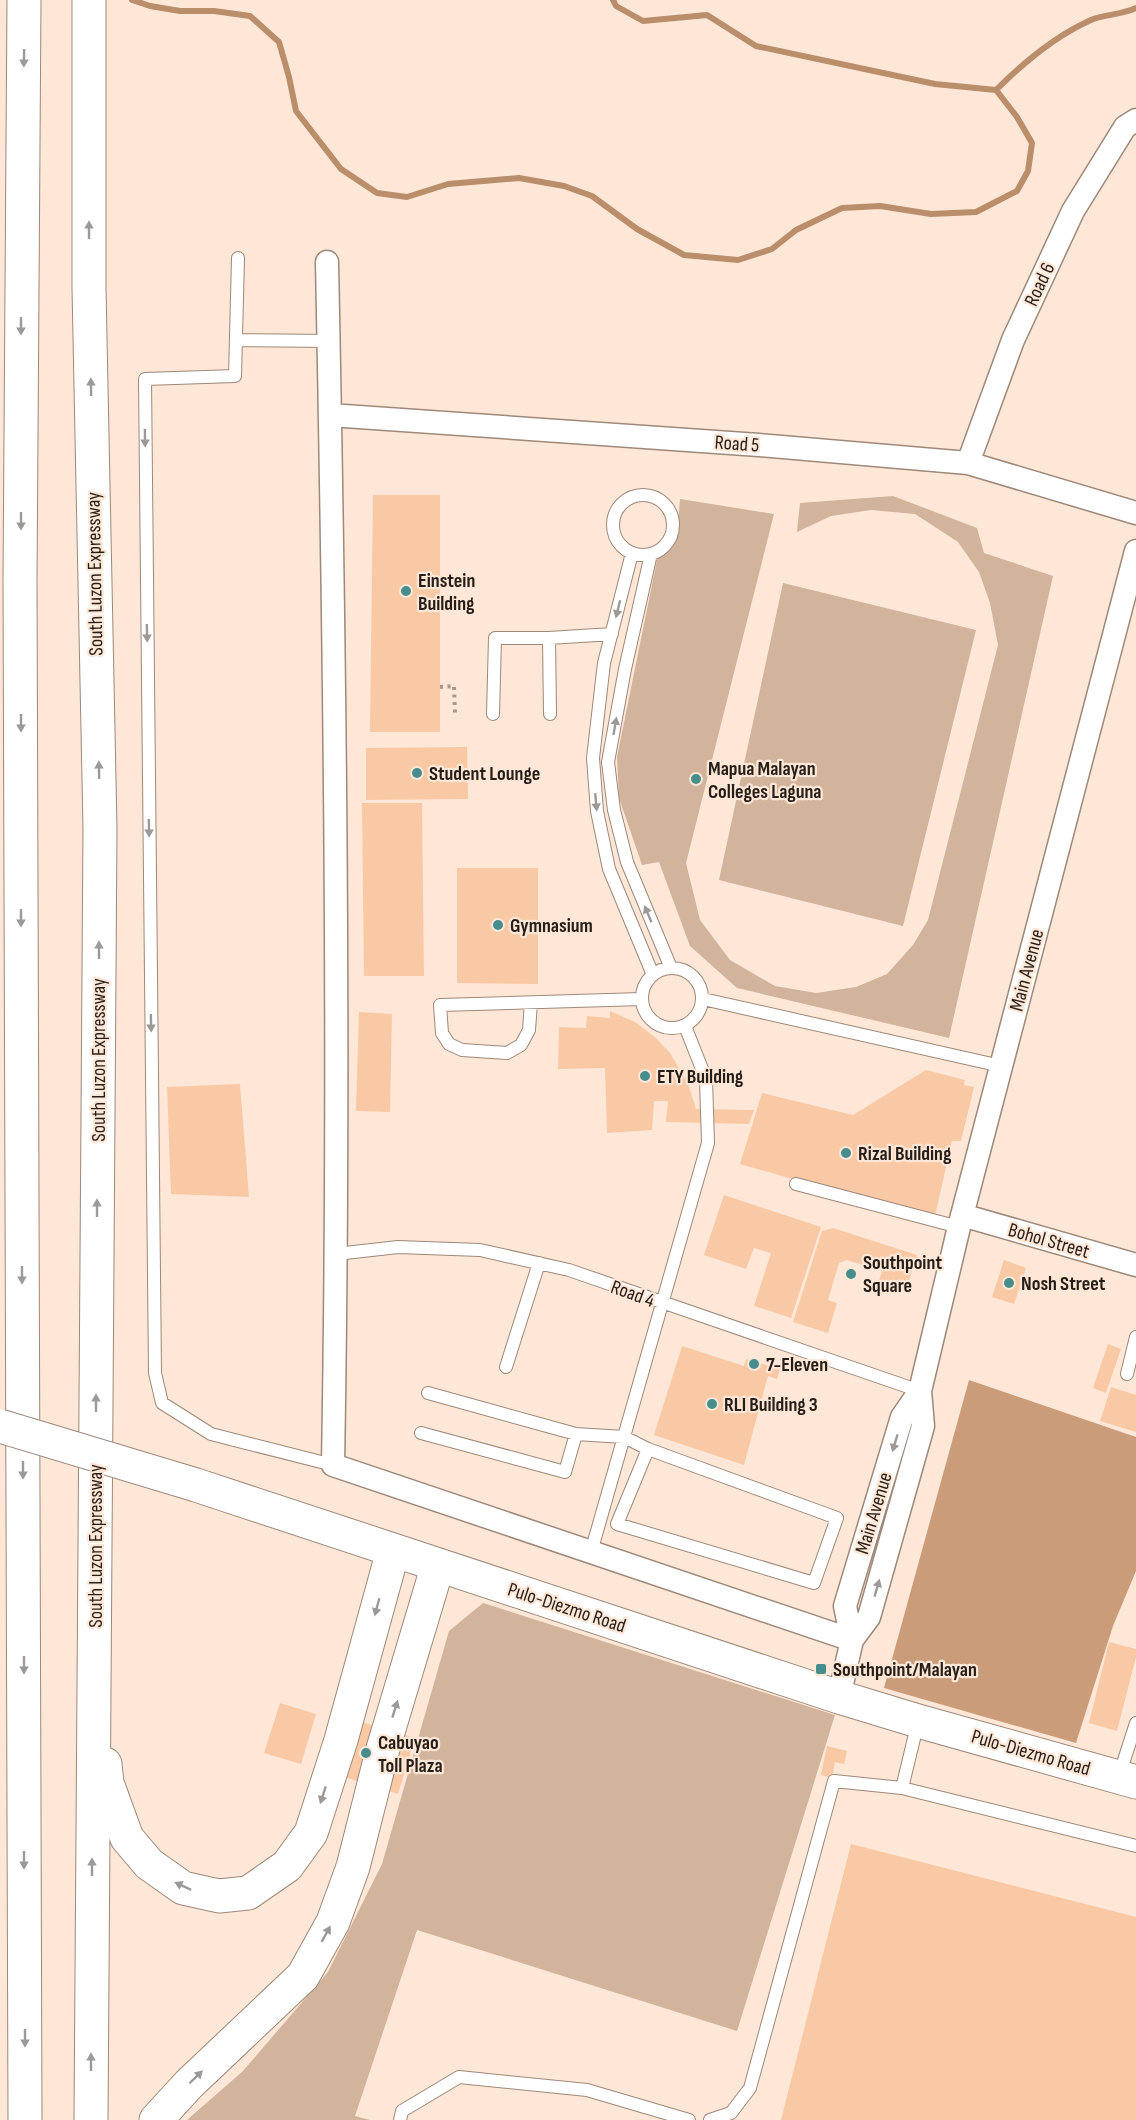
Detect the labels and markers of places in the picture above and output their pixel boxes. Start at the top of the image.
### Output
place label: Einstein Building [418,569,475,616]
marker: Einstein Building [399,584,413,598]
place label: Mapua Malayan Colleges Laguna [708,757,822,804]
place label: Student Lounge [429,762,540,786]
marker: Student Lounge [410,766,424,780]
marker: Mapua Malayan Colleges Laguna [689,772,703,786]
place label: Gymnasium [510,914,593,938]
marker: Gymnasium [491,918,505,932]
place label: ETY Building [657,1065,744,1089]
marker: ETY Building [638,1069,652,1083]
place label: Rizal Building [858,1142,952,1166]
marker: Rizal Building [839,1146,853,1160]
place label: Southpoint Square [863,1251,942,1298]
marker: Southpoint Square [844,1267,858,1281]
place label: Nosh Street [1021,1272,1106,1296]
marker: Nosh Street [1002,1276,1016,1290]
place label: 7-Eleven [766,1353,828,1377]
marker: 7-Eleven [747,1357,761,1371]
place label: RLI Building 3 [724,1393,818,1417]
marker: RLI Building 3 [705,1397,719,1411]
place label: Southpoint/Malayan [833,1658,977,1682]
marker: Southpoint/Malayan [814,1662,828,1676]
place label: Cabuyao Toll Plaza [378,1731,443,1778]
marker: Cabuyao Toll Plaza [359,1746,373,1760]

